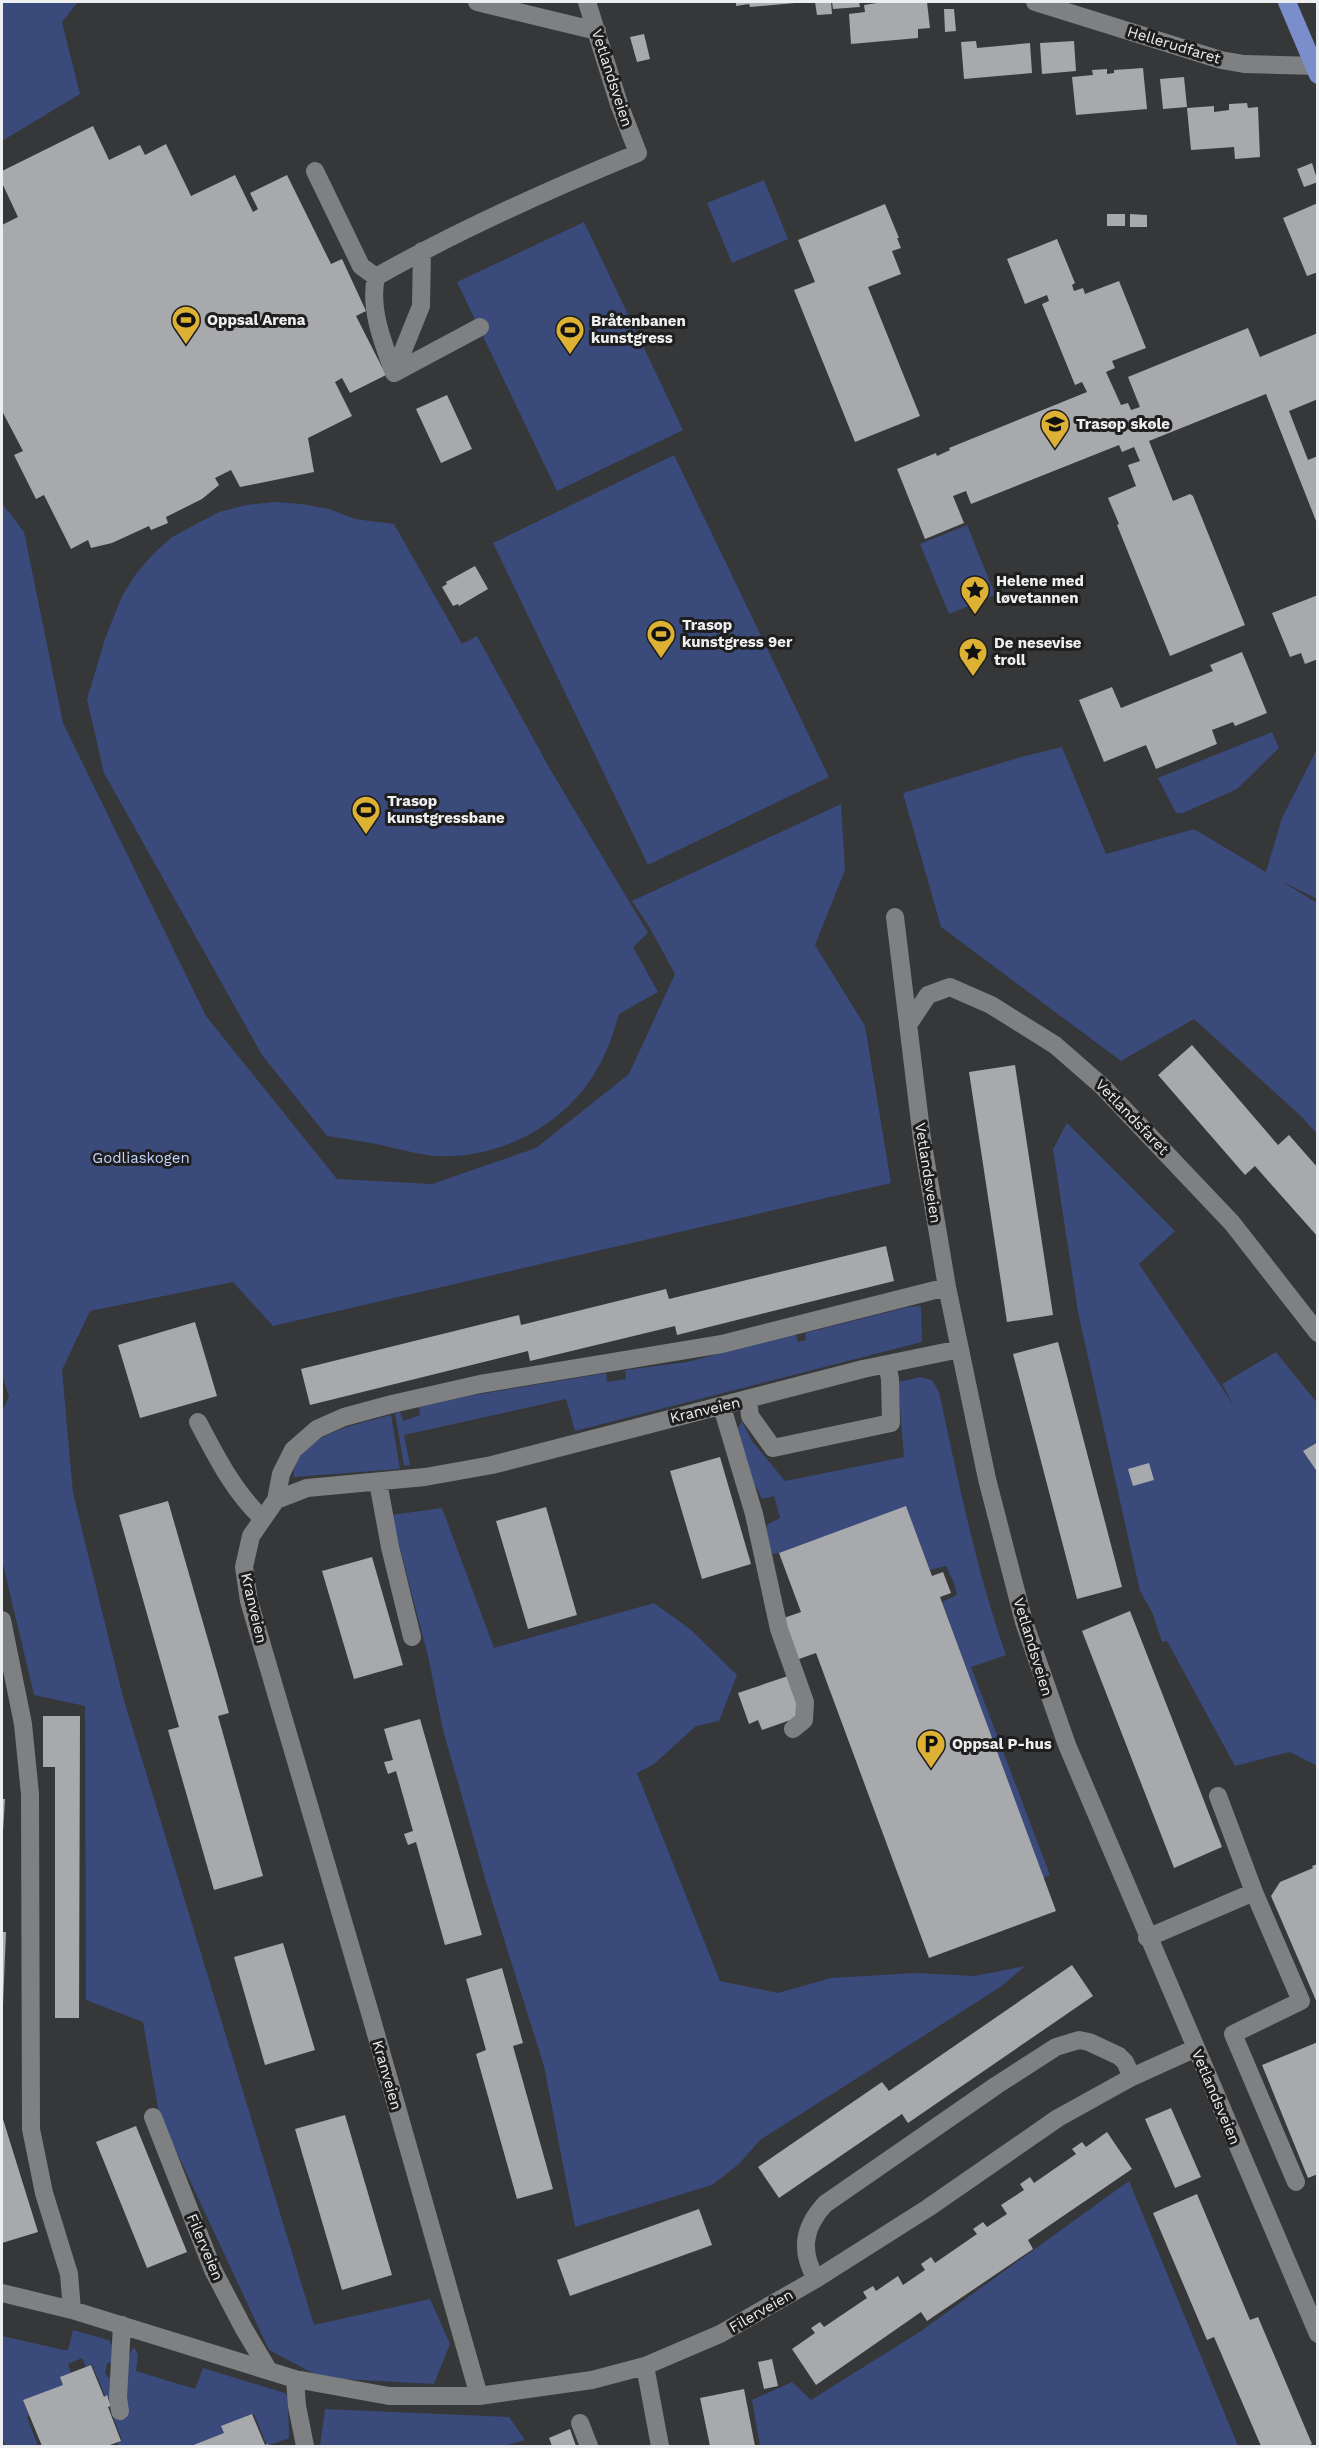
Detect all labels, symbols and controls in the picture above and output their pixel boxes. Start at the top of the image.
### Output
street label: Hellerudfaret [1125,22,1224,68]
street label: Vetlandsveien [588,27,636,129]
sports icon: Oppsal Arena [170,304,202,346]
place label: Oppsal Arena [207,311,306,329]
place label: Bråtenbanen kunstgress [591,312,686,347]
sports icon: Bråtenbanen kunstgress [554,314,586,356]
school or university icon: Trasop skole [1039,408,1071,450]
place label: Trasop skole [1076,415,1170,433]
place label: Helene med løvetannen [996,572,1084,607]
place icon: Helene med løvetannen [959,574,991,616]
place label: Trasop kunstgress 9er [682,616,793,651]
sports icon: Trasop kunstgress 9er [645,618,677,660]
place label: De nesevise troll [994,634,1082,669]
place icon: De nesevise troll [957,636,989,678]
place label: Trasop kunstgressbane [387,792,505,827]
sports icon: Trasop kunstgressbane [350,794,382,836]
street label: Vetlandsfaret [1092,1076,1173,1159]
street label: Vetlandsveien [911,1121,945,1225]
park label: Godliaskogen [92,1149,190,1167]
street label: Kranveien [668,1393,742,1427]
street label: Kranveien [237,1571,271,1645]
street label: Vetlandsveien [1010,1596,1056,1698]
parking icon: Oppsal P-hus [915,1728,947,1770]
place label: Oppsal P-hus [952,1735,1052,1753]
street label: Kranveien [368,2038,406,2112]
street label: Vetlandsveien [1188,2047,1244,2147]
street label: Filerveien [183,2211,227,2283]
street label: Filerveien [726,2285,796,2337]

